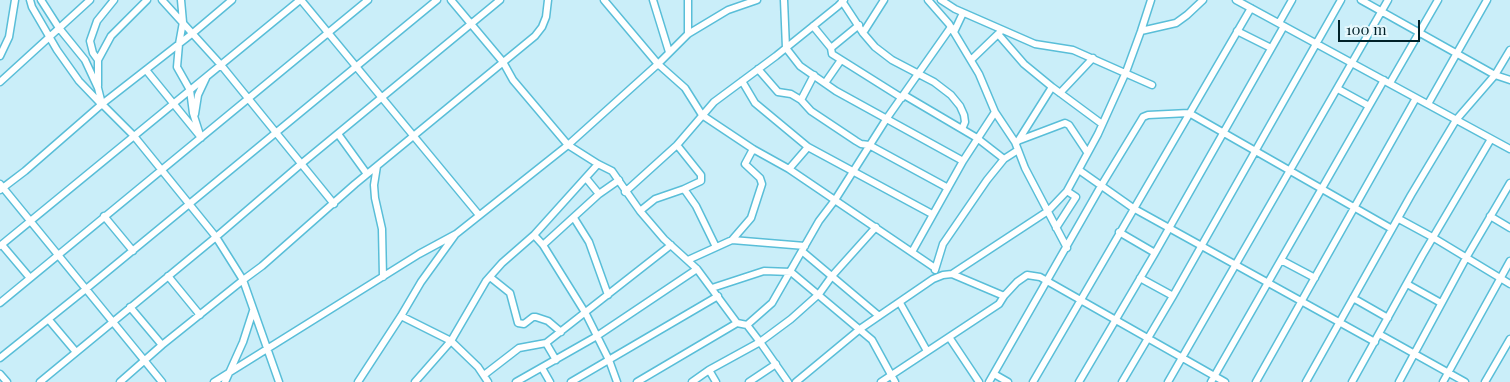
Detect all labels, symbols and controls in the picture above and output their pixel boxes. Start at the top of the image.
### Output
scale bar [1340,10,1422,42]
text: 100 m [1346,19,1387,39]

